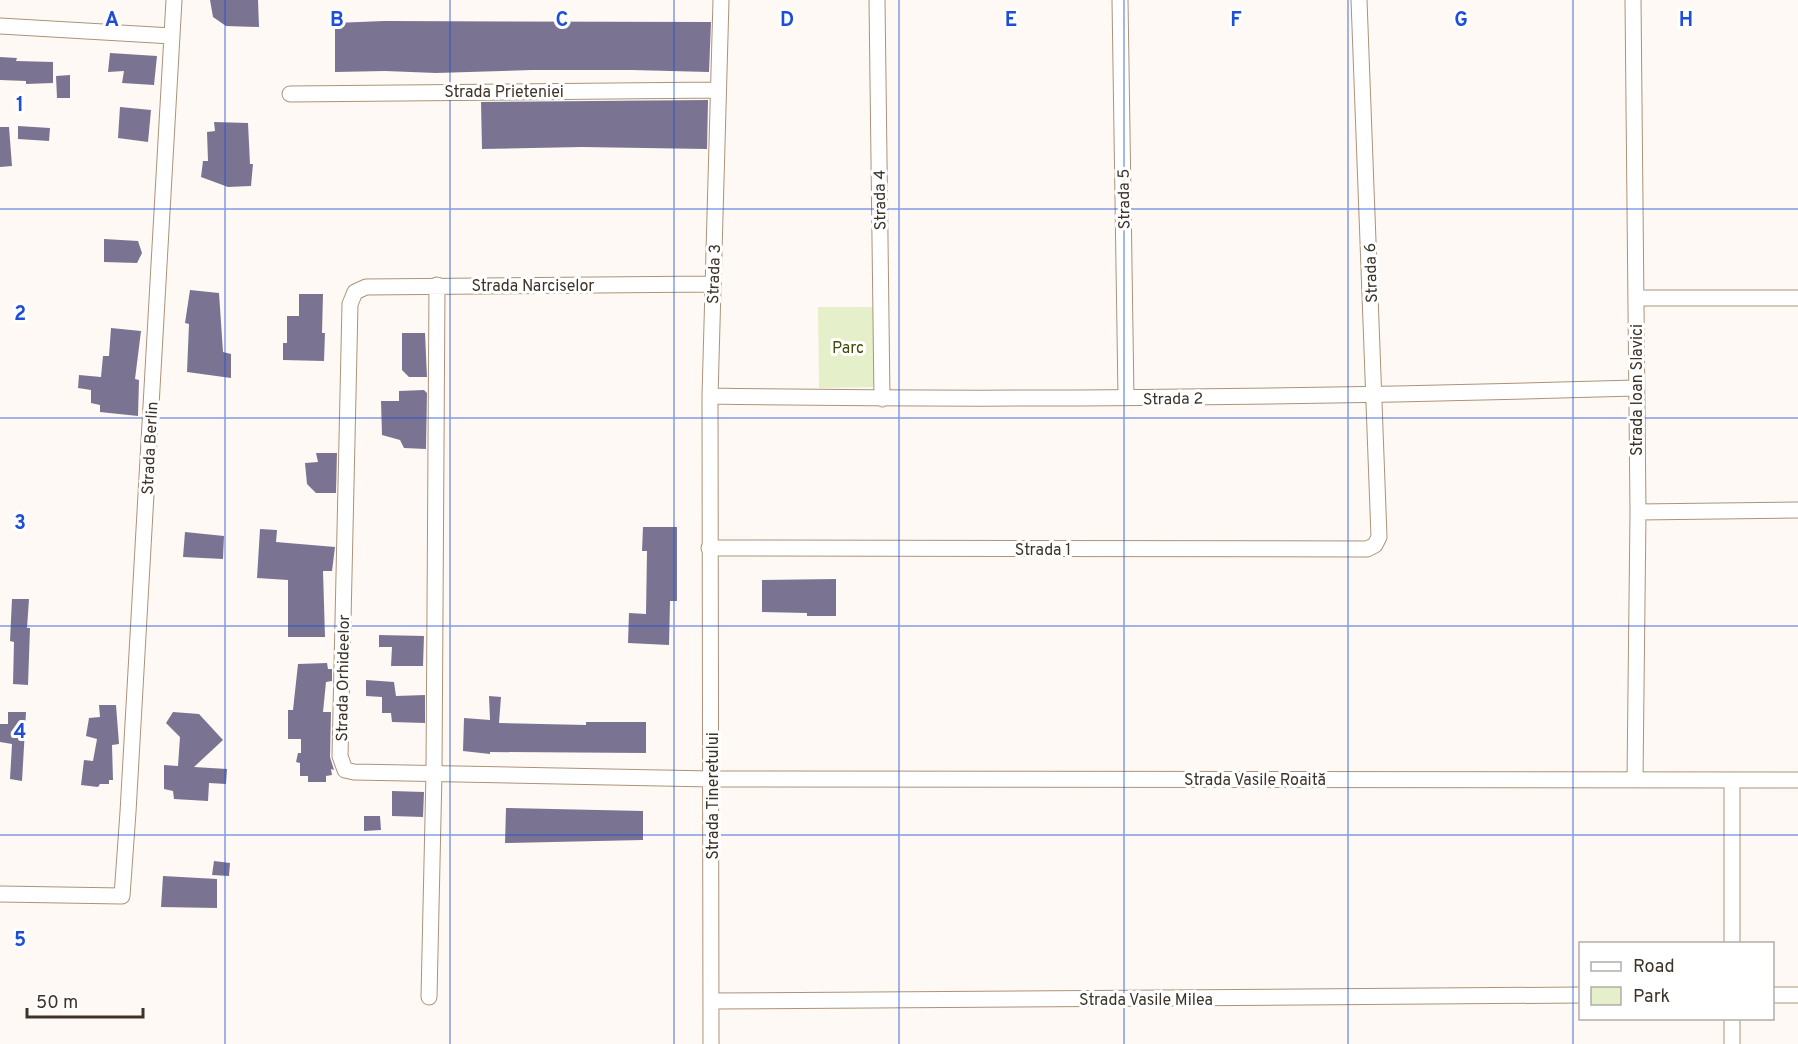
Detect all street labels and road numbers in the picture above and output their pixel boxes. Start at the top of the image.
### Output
street label: Strada Prieteniei [444,83,564,103]
street label: Strada 4 [870,169,892,230]
street label: Strada 5 [1114,169,1136,229]
street label: Strada 6 [1361,243,1383,303]
street label: Strada 3 [704,244,726,305]
street label: Strada Narciselor [471,277,595,297]
street label: Strada Ioan Slavici [1628,324,1648,456]
street label: Strada 2 [1143,389,1203,411]
street label: Strada Berlin [139,401,163,495]
street label: Strada 1 [1015,541,1071,561]
street label: Strada Orhideelor [333,614,355,742]
street label: Strada Tineretului [704,732,724,860]
street label: Strada Vasile Roaită [1184,771,1326,791]
street label: Strada Vasile Milea [1079,991,1213,1011]

